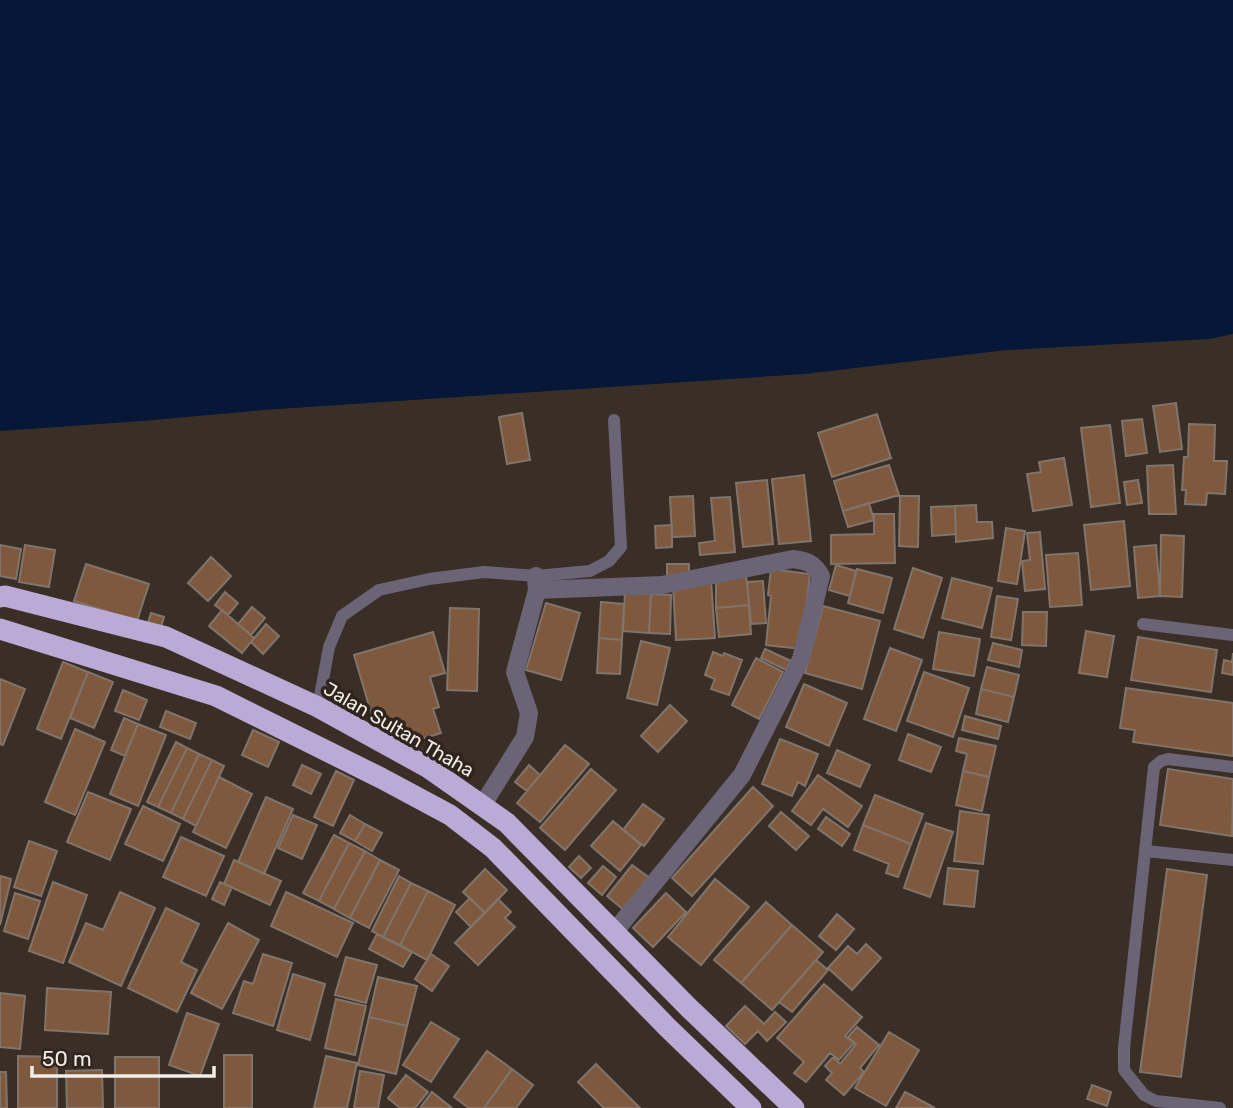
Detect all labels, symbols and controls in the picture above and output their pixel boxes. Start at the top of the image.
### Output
street label: Jalan Sultan Thaha [319,677,478,782]
scale bar [32,1034,214,1078]
text: 50 m [42,1046,92,1071]

